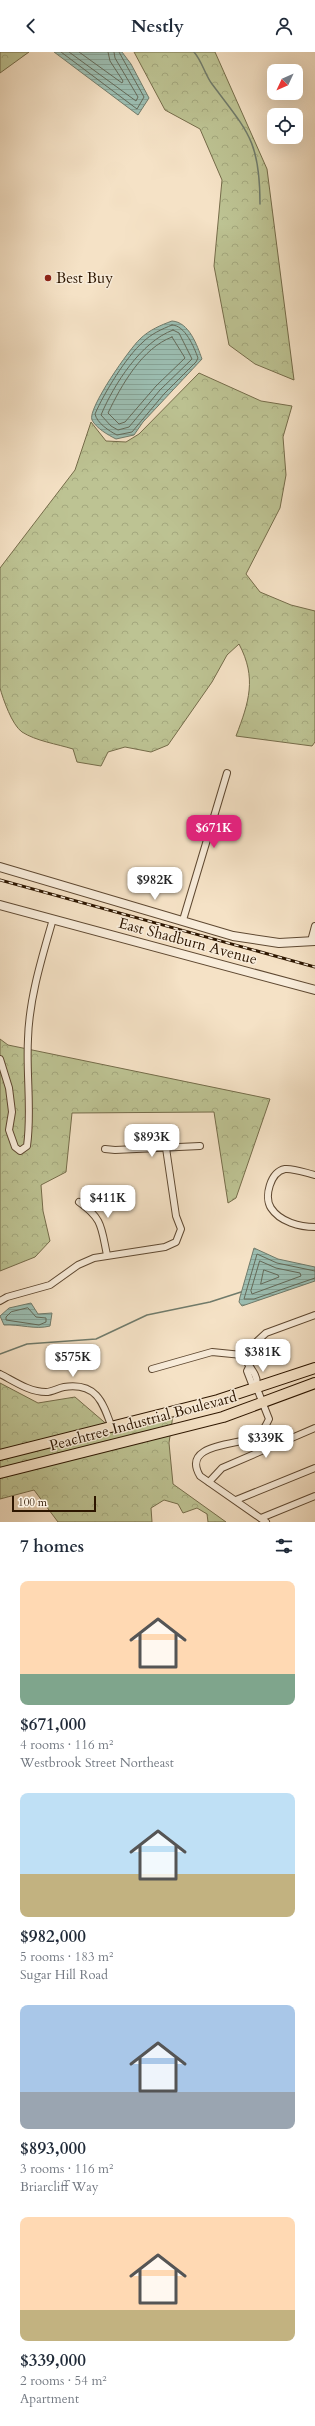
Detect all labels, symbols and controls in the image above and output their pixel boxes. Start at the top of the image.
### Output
text: Nestly [131,14,184,39]
icon: back [20,15,42,37]
icon: person [273,15,295,37]
north arrow [267,64,303,100]
map controls [267,64,303,144]
button: locate [267,108,303,144]
place label: Best Buy [56,268,113,288]
marker: Best Buy [43,273,53,283]
pin: $671K [186,815,242,849]
text: $671K [195,819,233,837]
pin: $982K [127,867,183,901]
text: $982K [136,871,174,889]
street label: East Shadburn Avenue [116,913,260,969]
pin: $893K [124,1124,180,1158]
text: $893K [133,1128,171,1146]
pin: $411K [80,1185,136,1219]
text: $411K [89,1189,127,1207]
pin: $381K [235,1339,291,1373]
text: $381K [244,1343,282,1361]
pin: $575K [45,1344,101,1378]
text: $575K [54,1348,92,1366]
street label: Peachtree Industrial Boulevard [47,1386,239,1456]
pin: $339K [238,1425,294,1459]
text: $339K [247,1429,285,1447]
scale bar [12,1494,96,1513]
text: 100 m [18,1495,47,1510]
text: 7 homes [20,1535,84,1558]
icon: filters [273,1535,295,1557]
icon: home [122,1607,194,1679]
text: $671,000 [20,1713,86,1736]
text: 4 rooms · 116 m² [20,1736,113,1754]
text: Westbrook Street Northeast [20,1754,174,1772]
icon: home [122,1819,194,1891]
text: $982,000 [20,1925,86,1948]
text: 5 rooms · 183 m² [20,1948,113,1966]
text: Sugar Hill Road [20,1966,108,1984]
icon: home [122,2031,194,2103]
text: $893,000 [20,2137,86,2160]
text: 3 rooms · 116 m² [20,2160,113,2178]
text: Briarcliff Way [20,2178,99,2196]
icon: home [122,2243,194,2315]
text: $339,000 [20,2349,86,2372]
text: 2 rooms · 54 m² [20,2372,107,2390]
text: Apartment [20,2390,79,2408]

